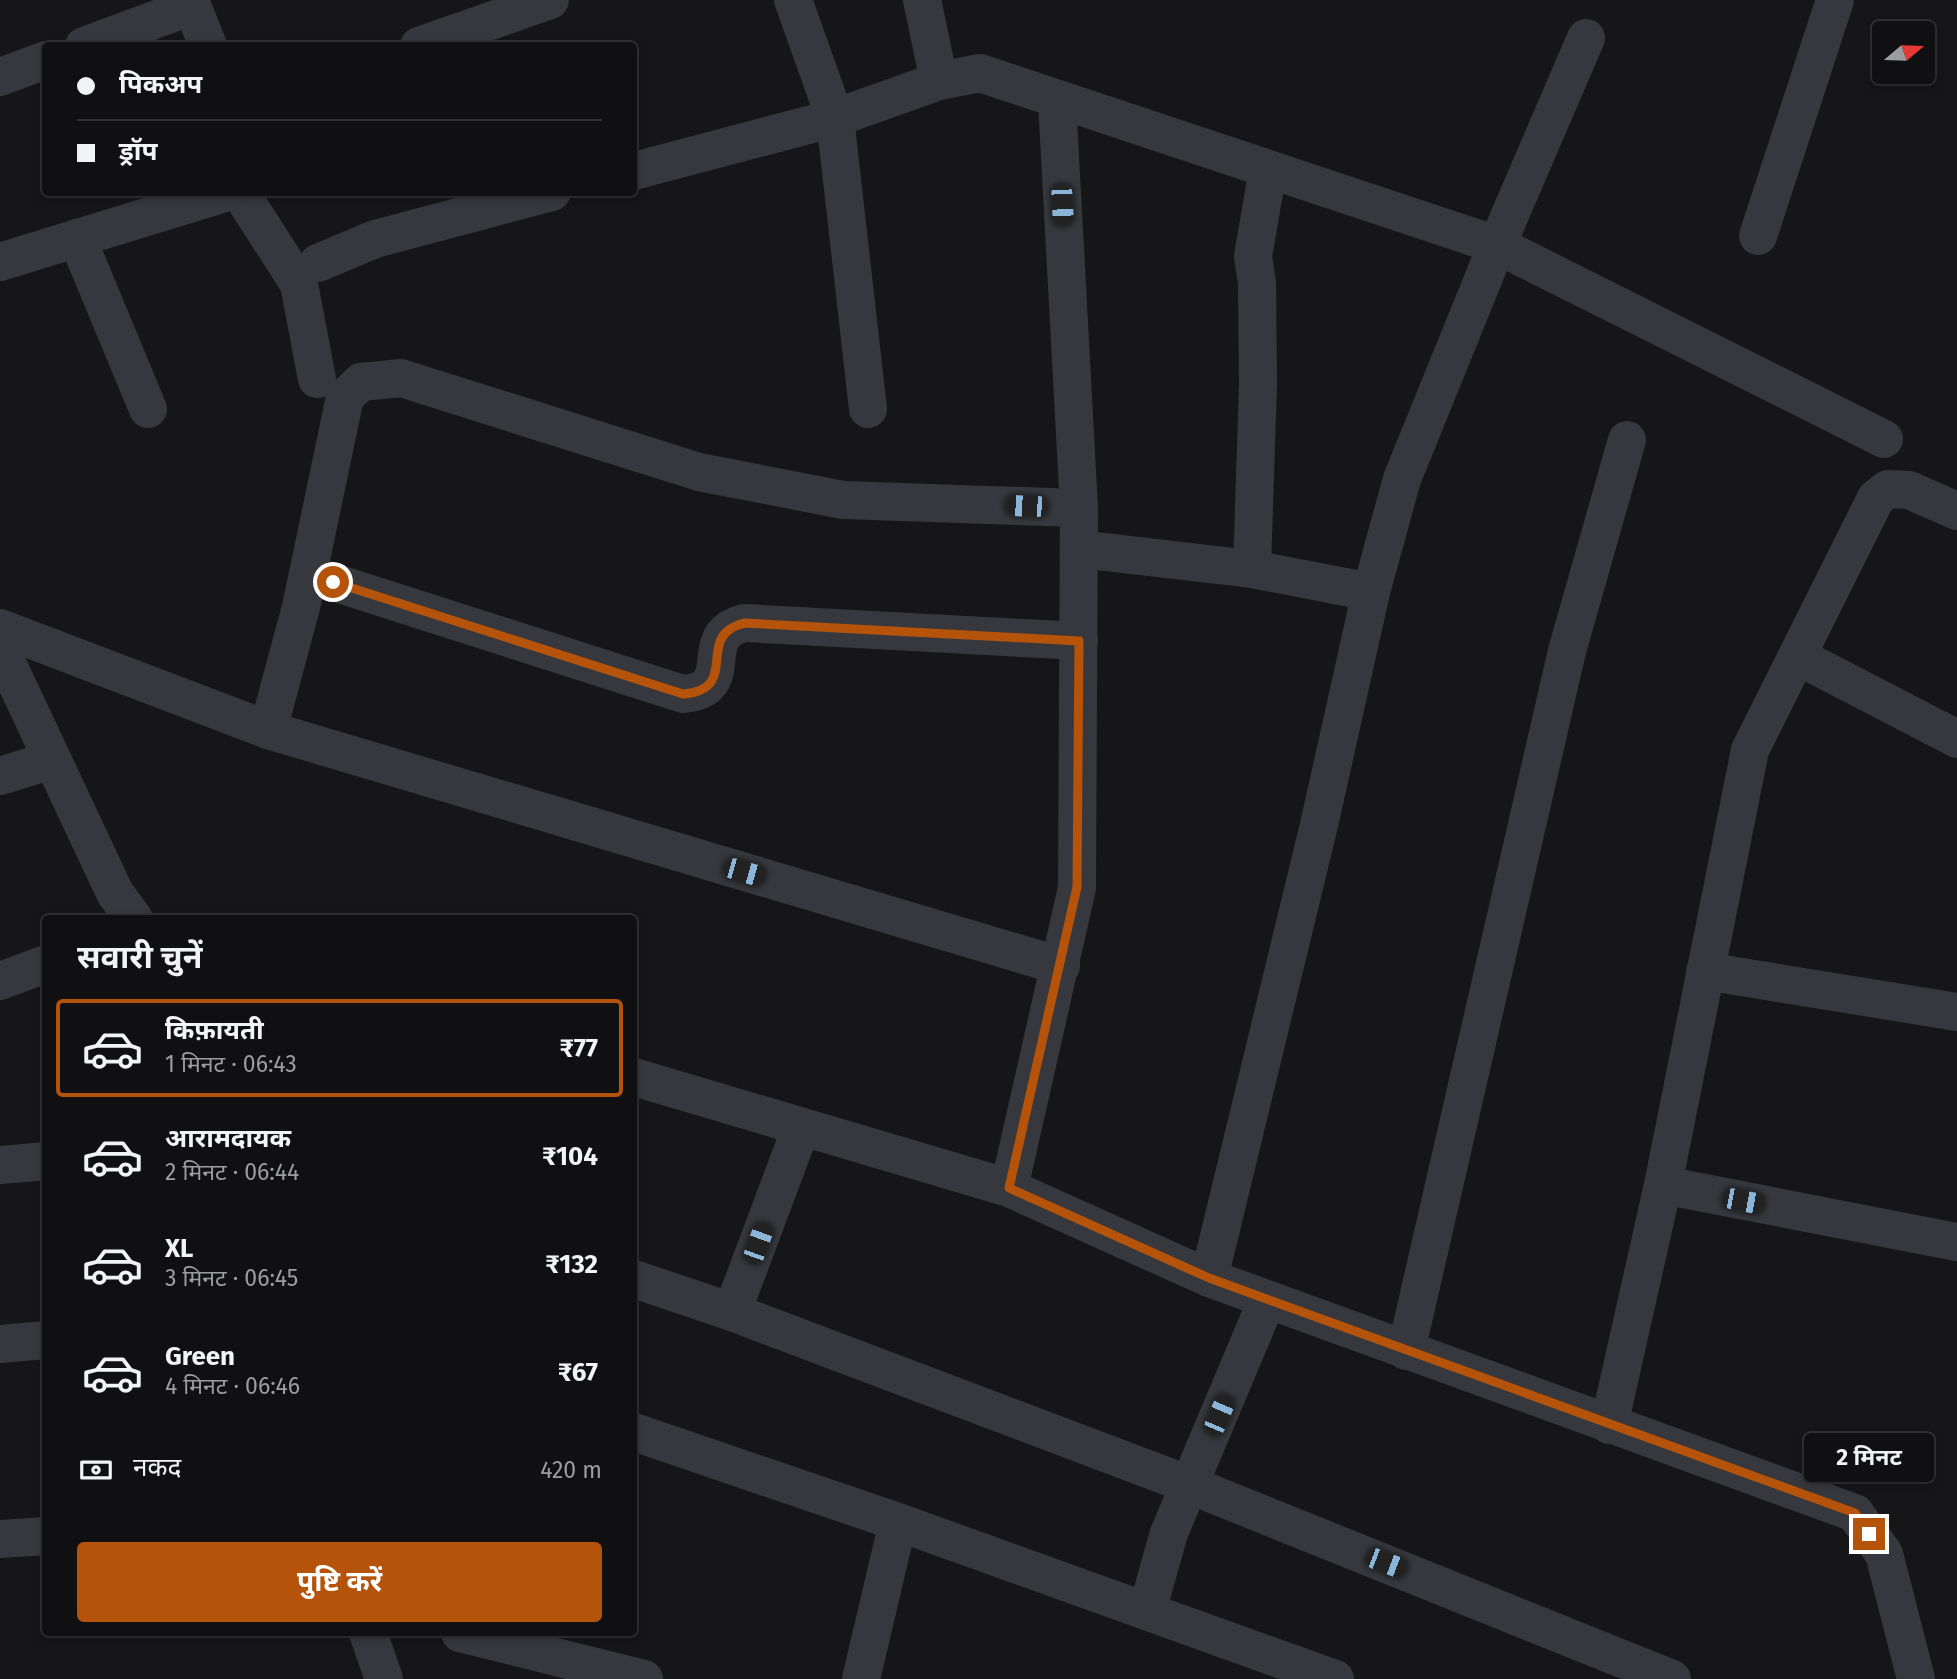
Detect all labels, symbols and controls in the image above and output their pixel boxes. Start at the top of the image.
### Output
north arrow [1872,21,1936,84]
map controls [1872,21,1935,84]
text: पिकअप [119,69,202,100]
text: ड्रॉप [119,136,157,167]
car [1051,183,1074,227]
car [1005,495,1048,517]
route start [317,566,349,598]
car [721,856,768,888]
text: सवारी चुनें [77,938,202,976]
text: किफ़ायती [165,1015,264,1046]
icon: car [81,1017,144,1080]
text: ₹77 [560,1033,598,1064]
text: 1 मिनट · 06:43 [165,1050,297,1078]
text: आरामदायक [165,1123,291,1154]
icon: car [81,1125,144,1188]
text: ₹104 [542,1141,598,1172]
text: 2 मिनट · 06:44 [165,1158,299,1186]
car [1721,1187,1766,1215]
car [741,1220,776,1266]
icon: car [81,1233,144,1296]
text: XL [165,1233,193,1264]
text: ₹132 [545,1249,598,1280]
text: 3 मिनट · 06:45 [165,1264,298,1292]
icon: car [81,1341,144,1404]
text: Green [165,1341,235,1372]
text: ₹67 [558,1357,598,1388]
text: 4 मिनट · 06:46 [165,1372,300,1400]
car [1202,1392,1237,1438]
callout: 2 मिनट [1804,1432,1934,1482]
text: 2 मिनट [1836,1443,1902,1471]
icon: cash [77,1451,115,1489]
text: नकद [133,1452,181,1483]
text: 420 m [540,1456,602,1484]
route end [1853,1518,1885,1550]
button: पुष्टि करें [77,1542,602,1622]
car [1363,1546,1410,1580]

